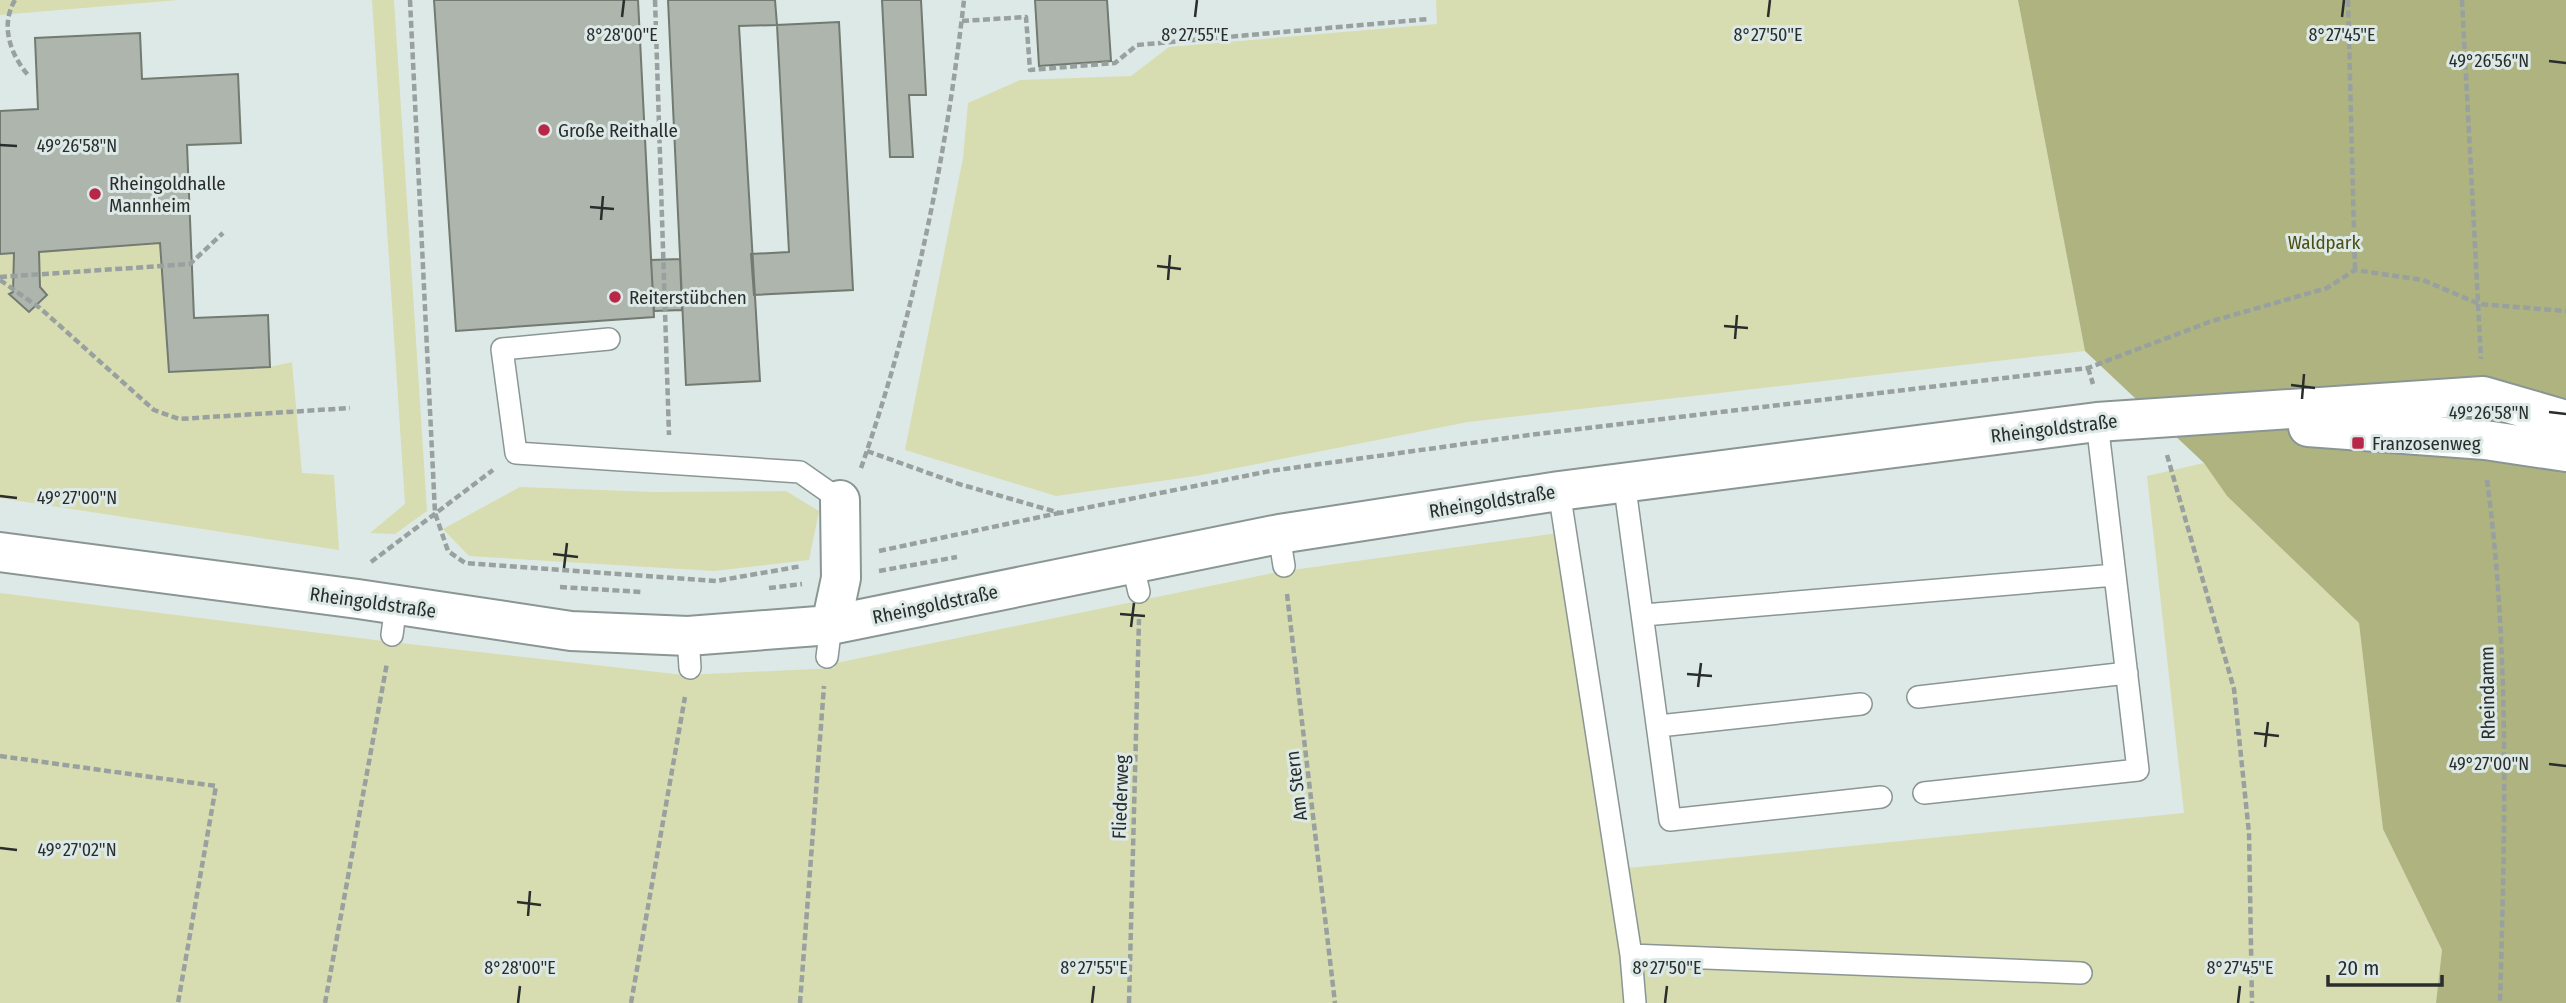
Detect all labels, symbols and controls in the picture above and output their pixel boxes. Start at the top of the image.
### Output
text: 8°28'00"E [586,24,658,46]
text: 8°27'55"E [1161,24,1229,46]
text: 8°27'50"E [1733,24,1803,46]
text: 8°27'45"E [2308,24,2376,46]
text: 49°26'56"N [2449,50,2529,72]
place label: Große Reithalle [558,119,678,142]
marker: Große Reithalle [536,122,552,138]
text: 49°26'58"N [37,135,117,157]
place label: Rheingoldhalle Mannheim [109,172,226,217]
marker: Rheingoldhalle Mannheim [87,186,103,202]
park label: Waldpark [2288,231,2360,254]
place label: Reiterstübchen [629,286,747,309]
marker: Reiterstübchen [607,289,623,305]
text: 49°26'58"N [2449,402,2529,424]
street label: Rheingoldstraße [1989,409,2119,448]
place label: Franzosenweg [2372,432,2481,455]
marker: Franzosenweg [2350,435,2366,451]
street label: Rheingoldstraße [1427,480,1557,523]
text: 49°27'00"N [37,487,117,509]
street label: Rheingoldstraße [870,580,1000,629]
street label: Rheingoldstraße [308,582,438,623]
street label: Rheindamm [2475,646,2500,740]
street label: Am Stern [1281,750,1312,822]
text: 49°27'00"N [2449,753,2529,775]
street label: Fliederweg [1108,754,1133,840]
text: 49°27'02"N [37,839,117,861]
scale bar [2328,944,2442,988]
text: 20 m [2338,955,2379,981]
text: 8°28'00"E [484,957,556,979]
text: 8°27'55"E [1060,957,1128,979]
text: 8°27'50"E [1632,957,1702,979]
text: 8°27'45"E [2206,957,2274,979]

